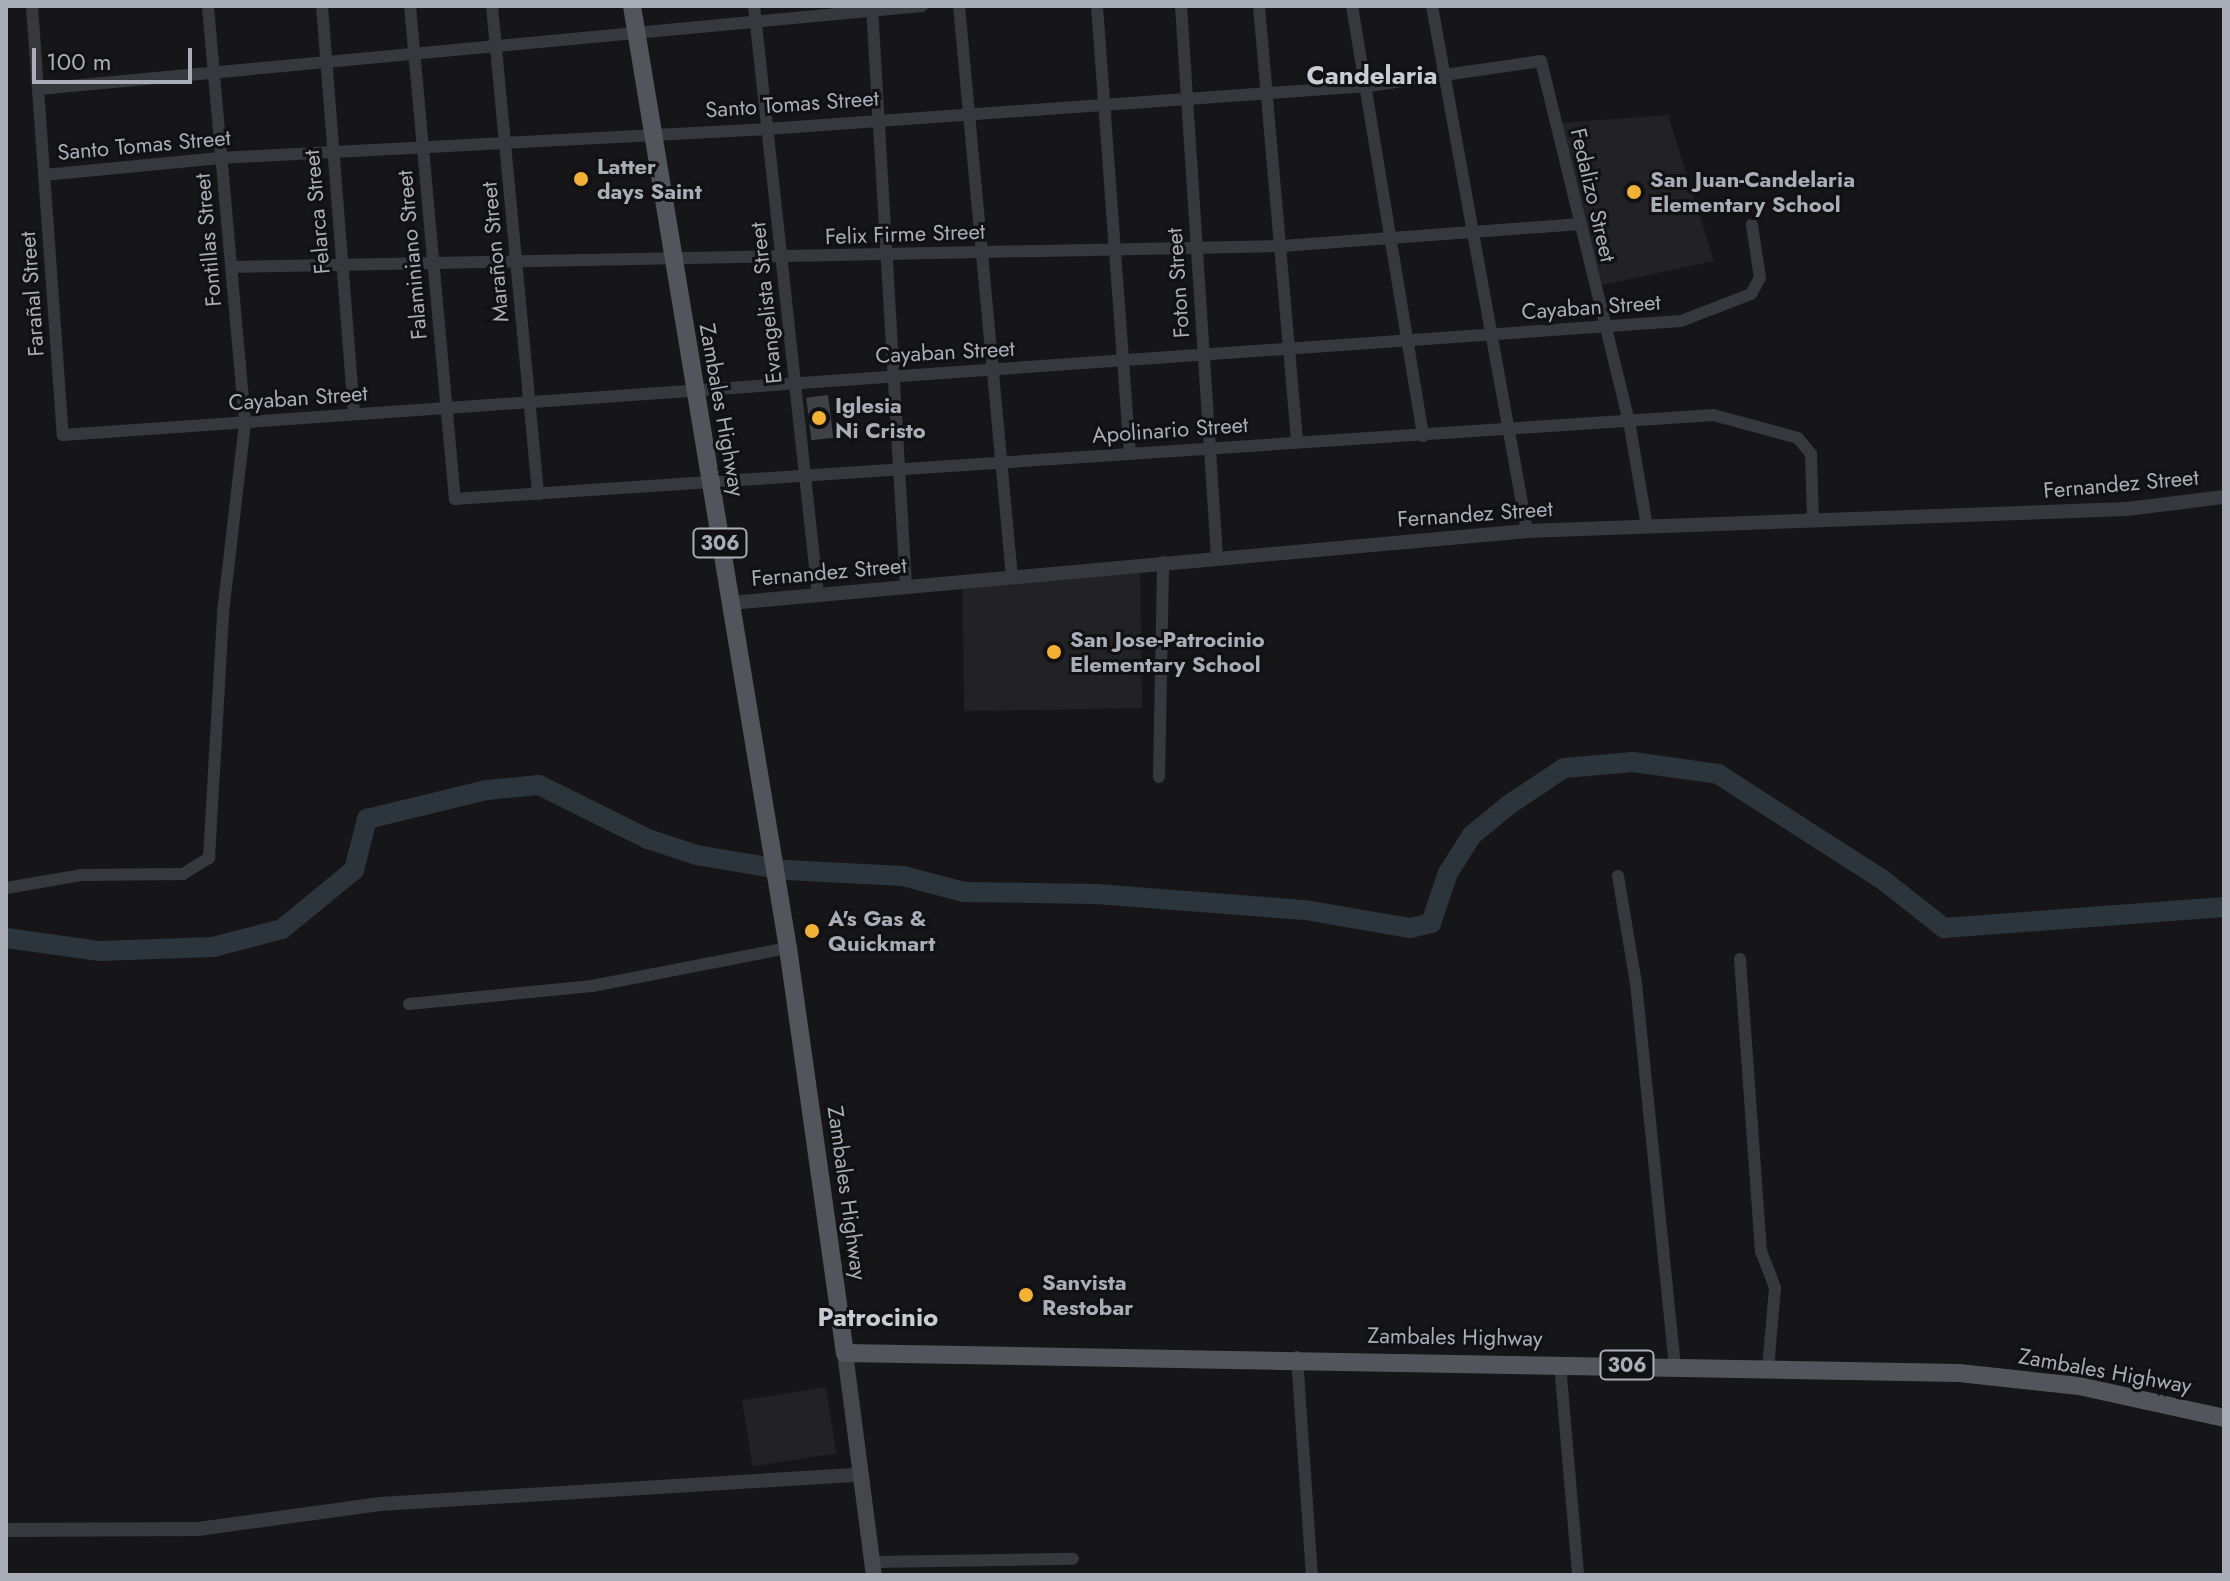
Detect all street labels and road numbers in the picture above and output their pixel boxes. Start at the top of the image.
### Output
street label: Santo Tomas Street [704,85,880,123]
street label: Santo Tomas Street [56,124,232,166]
street label: Fedalizo Street [1565,126,1621,264]
street label: Felarca Street [298,149,336,275]
street label: Falaminiano Street [391,169,433,341]
street label: Fontillas Street [189,172,227,308]
street label: Marañon Street [476,181,514,323]
street label: Felix Firme Street [825,218,985,250]
street label: Evangelista Street [744,221,788,385]
street label: Foton Street [1161,227,1195,339]
street label: Farañal Street [14,231,50,357]
street label: Cayaban Street [1520,289,1662,325]
street label: Zambales Highway [694,321,750,499]
street label: Cayaban Street [875,335,1015,369]
street label: Cayaban Street [227,380,369,416]
street label: Apolinario Street [1091,411,1249,449]
street label: Fernandez Street [2042,464,2200,504]
street label: Fernandez Street [1396,495,1554,533]
road number: 306 [692,527,748,559]
street label: Fernandez Street [750,552,908,592]
street label: Zambales Highway [822,1104,872,1282]
street label: Zambales Highway [1367,1322,1543,1352]
street label: Zambales Highway [2016,1343,2194,1399]
road number: 306 [1599,1349,1655,1381]

